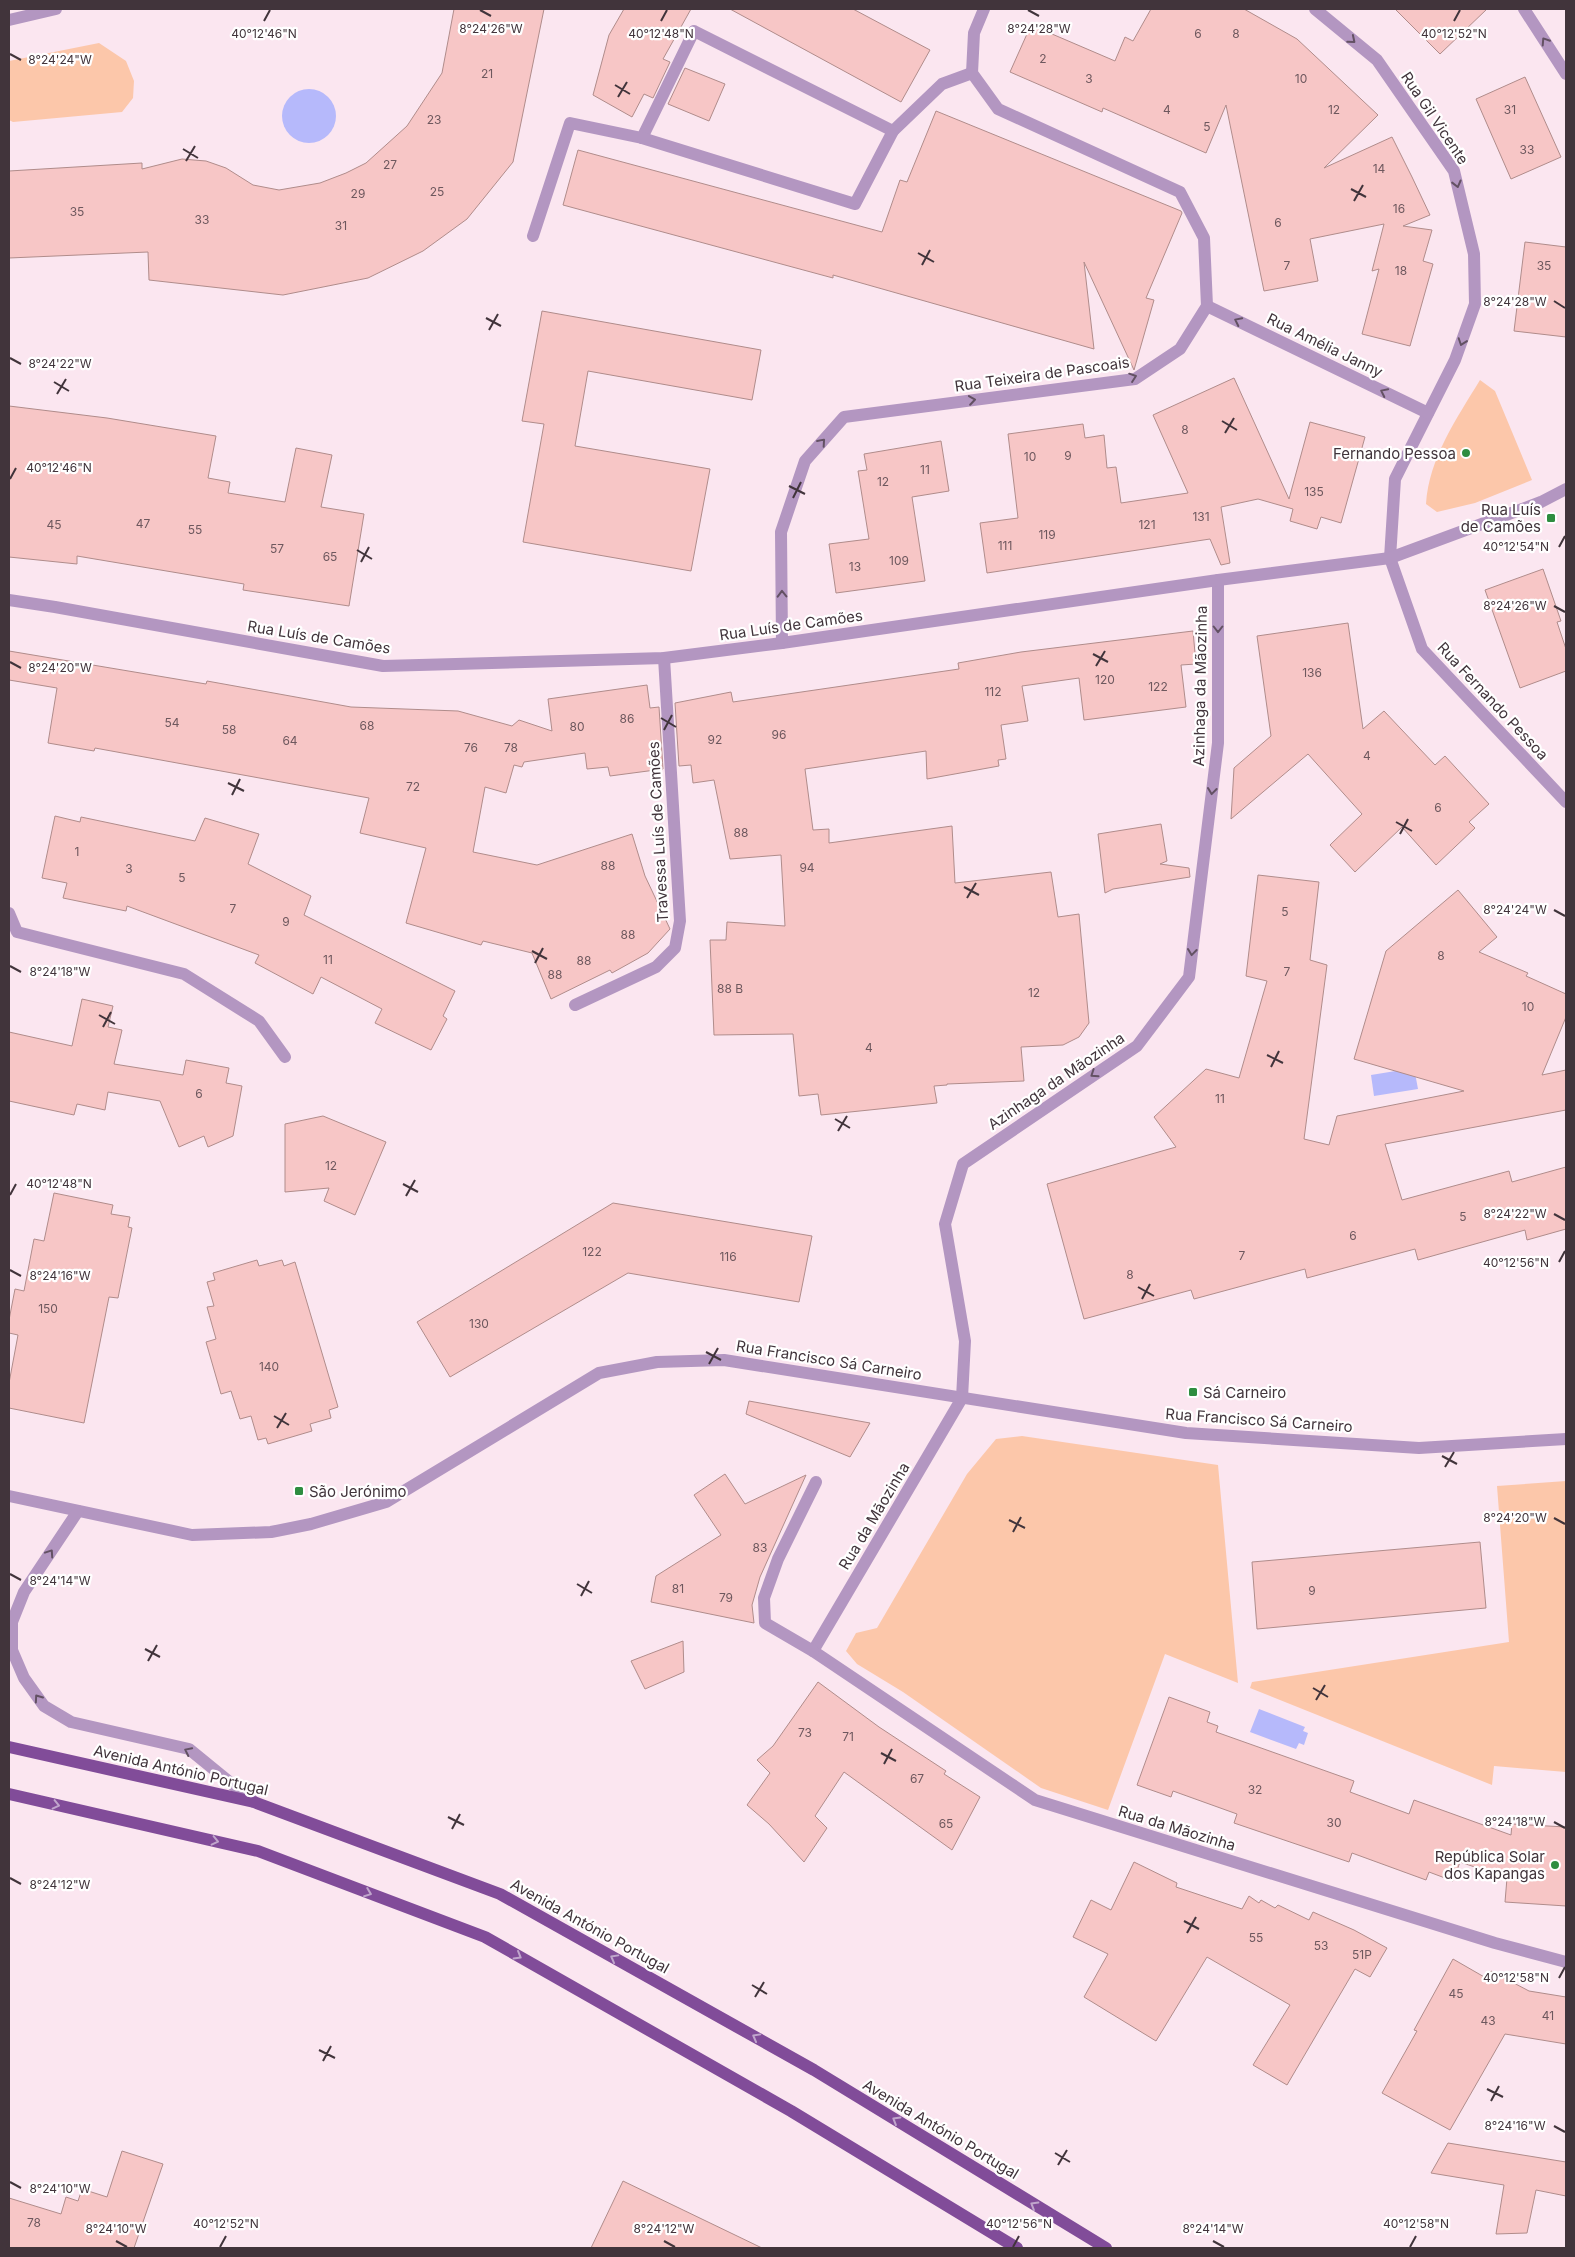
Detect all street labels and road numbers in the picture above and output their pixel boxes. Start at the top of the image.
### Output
street label: Rua Gil Vicente [1397,68,1473,168]
street label: Rua Amélia Janny [1264,309,1386,381]
street label: Rua Teixeira de Pascoais [953,352,1131,396]
street label: Azinhaga da Mãozinha [1189,605,1211,767]
street label: Rua Luís de Camões [718,606,864,644]
street label: Rua Luís de Camões [246,616,392,658]
street label: Rua Fernando Pessoa [1433,638,1553,764]
street label: Travessa Luís de Camões [644,741,672,923]
street label: Azinhaga da Mãozinha [984,1028,1128,1134]
street label: Rua Francisco Sá Carneiro [735,1336,923,1384]
street label: Rua Francisco Sá Carneiro [1165,1404,1353,1436]
street label: Rua da Mãozinha [834,1459,914,1573]
street label: Avenida António Portugal [92,1741,270,1799]
street label: Rua da Mãozinha [1116,1801,1238,1855]
street label: Avenida António Portugal [507,1874,673,1978]
street label: Avenida António Portugal [860,2075,1022,2183]

